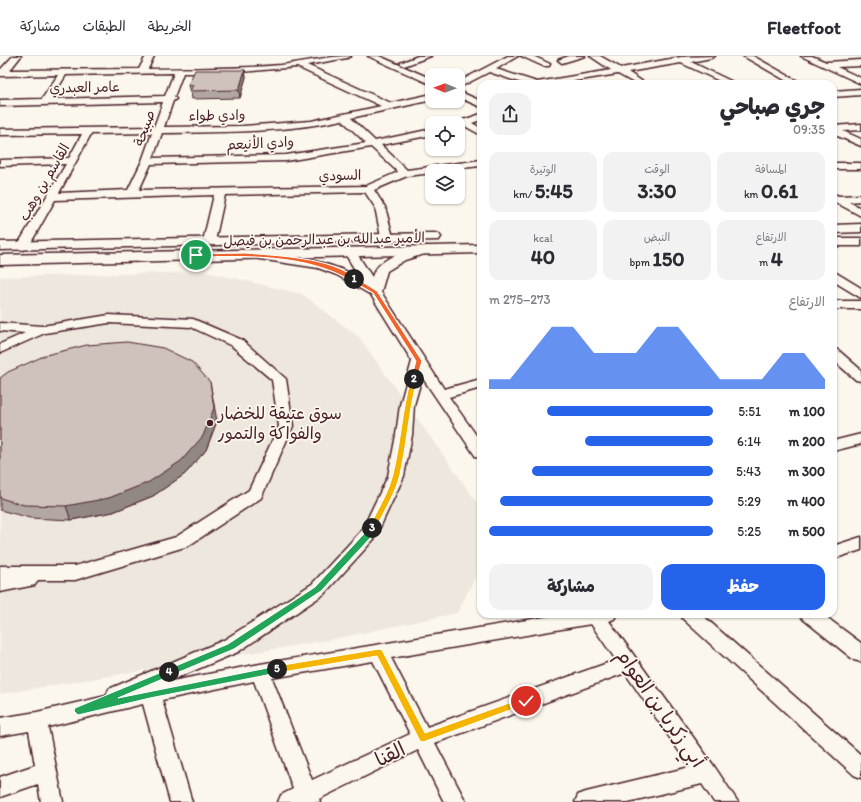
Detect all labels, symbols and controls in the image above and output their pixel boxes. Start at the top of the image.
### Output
text: Fleetfoot [767,16,841,39]
text: مشاركة [20,18,60,35]
text: الطبقات [82,18,126,35]
text: الخريطة [148,18,191,35]
north arrow [425,68,465,108]
map controls [425,68,465,204]
street label: عامر العبدري [49,78,121,99]
button: share [489,93,531,135]
text: جري صباحي [720,93,825,120]
street label: وادي طواء [189,107,246,126]
street label: صبيحة [130,108,159,148]
button: locate [425,116,465,156]
text: 09:35 [793,122,825,137]
street label: وادي الأنيعم [226,132,294,156]
street label: القاسم بن وهب [15,141,75,225]
text: الوتيرة [530,163,556,176]
text: الوقت [644,163,670,176]
text: المسافة [755,163,787,176]
button: layers [425,164,465,204]
street label: السودي [319,167,361,186]
text: 5:45 [535,179,573,203]
text: 3:30 [637,179,677,203]
text: 0.61 [761,179,798,203]
text: /km [513,188,535,201]
text: km [744,188,761,201]
street label: الأمير عبدالله بن عبدالرحمن بن فيصل [223,228,425,250]
text: النبض [644,231,670,244]
text: الارتفاع [756,231,786,244]
text: kcal [533,232,553,245]
pin [179,238,213,272]
icon: arrive [185,244,207,266]
text: 40 [531,245,555,269]
text: 150 [652,247,685,271]
text: 4 [771,247,783,271]
text: bpm [630,256,652,269]
text: m [759,256,771,269]
pin: 1 [344,269,364,289]
text: 1 [351,272,357,285]
text: 273–275 m [489,292,551,307]
text: الارتفاع [789,294,825,309]
pin: 2 [404,369,424,389]
text: 2 [411,372,417,385]
place label: سوق عتيقة للخضار والفواكة والتمور [216,403,342,444]
text: 5:51 [738,404,761,419]
text: 100 m [789,404,825,419]
marker: سوق عتيقة للخضار والفواكة والتمور [205,418,215,428]
text: 6:14 [737,434,761,449]
text: 200 m [788,434,825,449]
text: 5:43 [736,464,761,479]
text: 300 m [788,464,825,479]
text: 5:29 [737,494,761,509]
text: 400 m [787,494,825,509]
pin: 3 [362,518,382,538]
text: 3 [369,521,375,534]
text: 5:25 [737,524,761,539]
text: 500 m [788,524,825,539]
button: مشاركة [489,564,653,610]
button: حفظ [661,564,825,610]
street label: أبي زكريا بن العوام [606,644,711,775]
pin: 5 [267,659,287,679]
pin: 4 [159,662,179,682]
text: 5 [274,662,280,675]
text: 4 [166,665,172,678]
pin [509,684,543,718]
icon: check [515,690,537,712]
street label: القنا [371,737,409,771]

